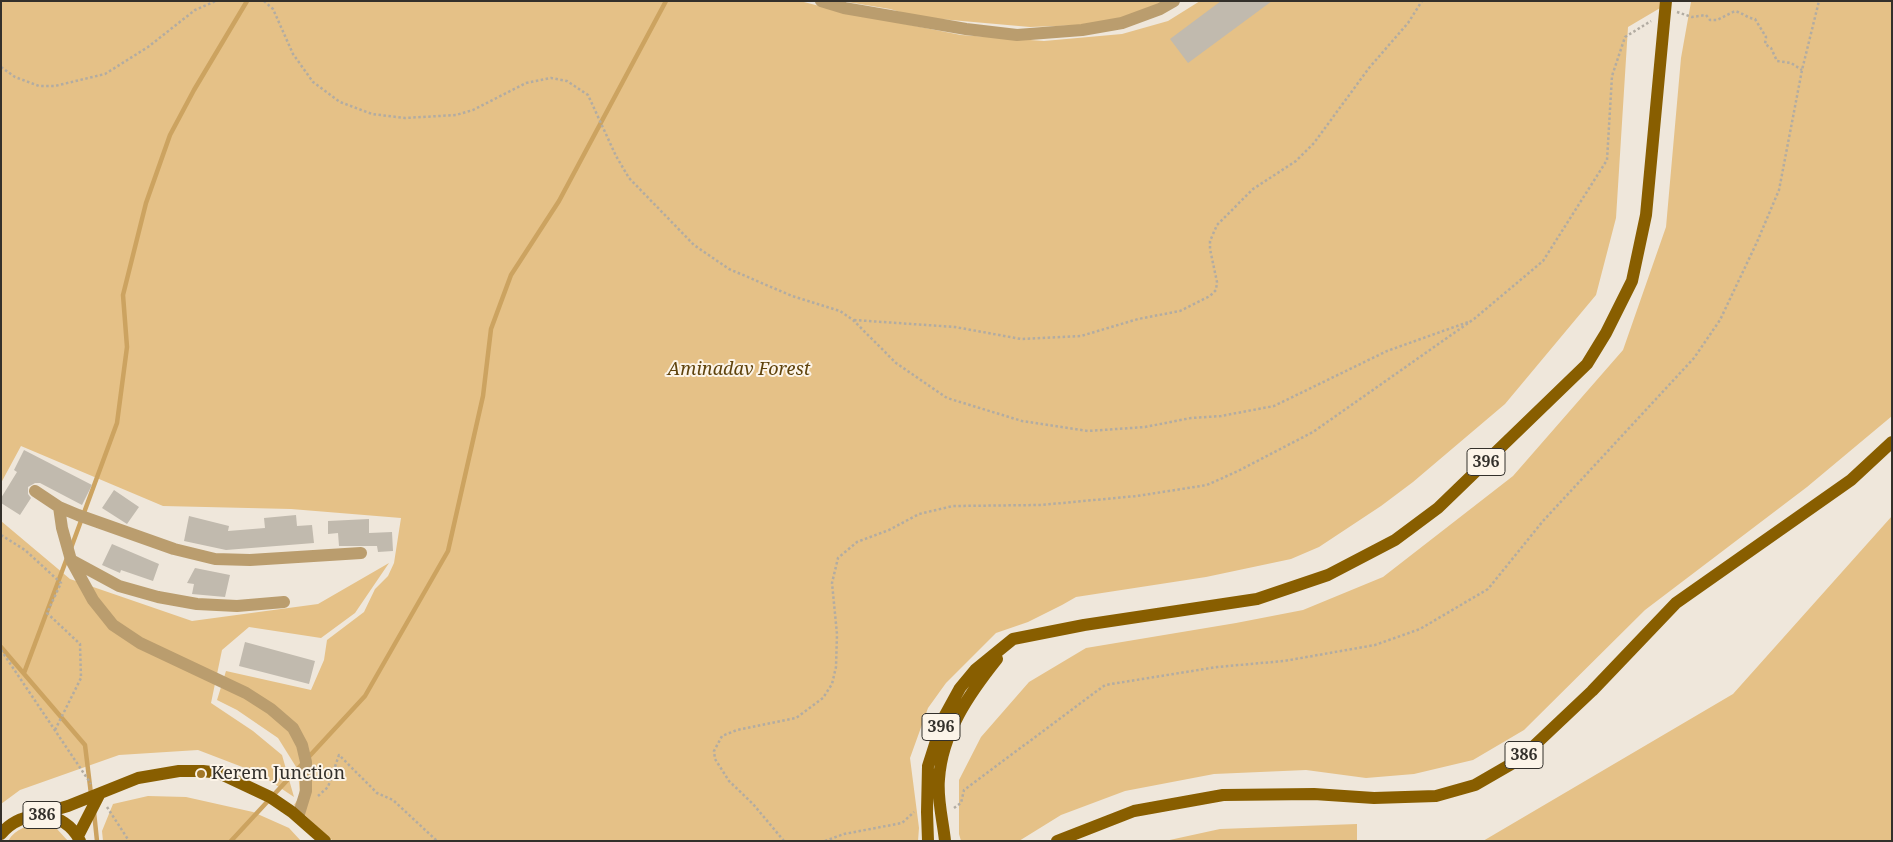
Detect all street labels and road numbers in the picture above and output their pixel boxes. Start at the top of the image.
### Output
road number: 396 [1467,448,1505,476]
road number: 396 [922,714,960,740]
road number: 386 [1505,742,1543,768]
road number: 386 [23,802,61,828]

